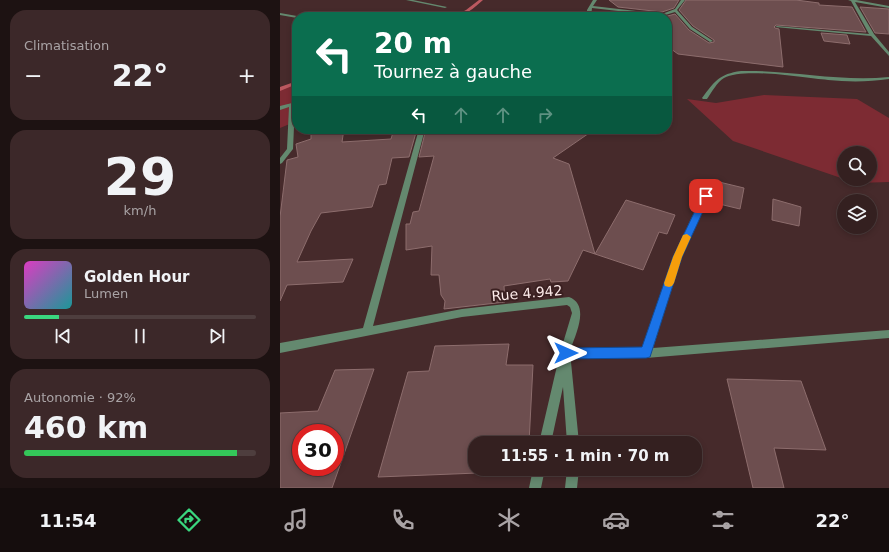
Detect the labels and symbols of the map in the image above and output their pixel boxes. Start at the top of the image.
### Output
pin [689,179,723,213]
street label: Rue 4.942 [491,282,563,304]
position arrow [545,332,587,374]
speed limit sign: 30 [292,424,344,476]

